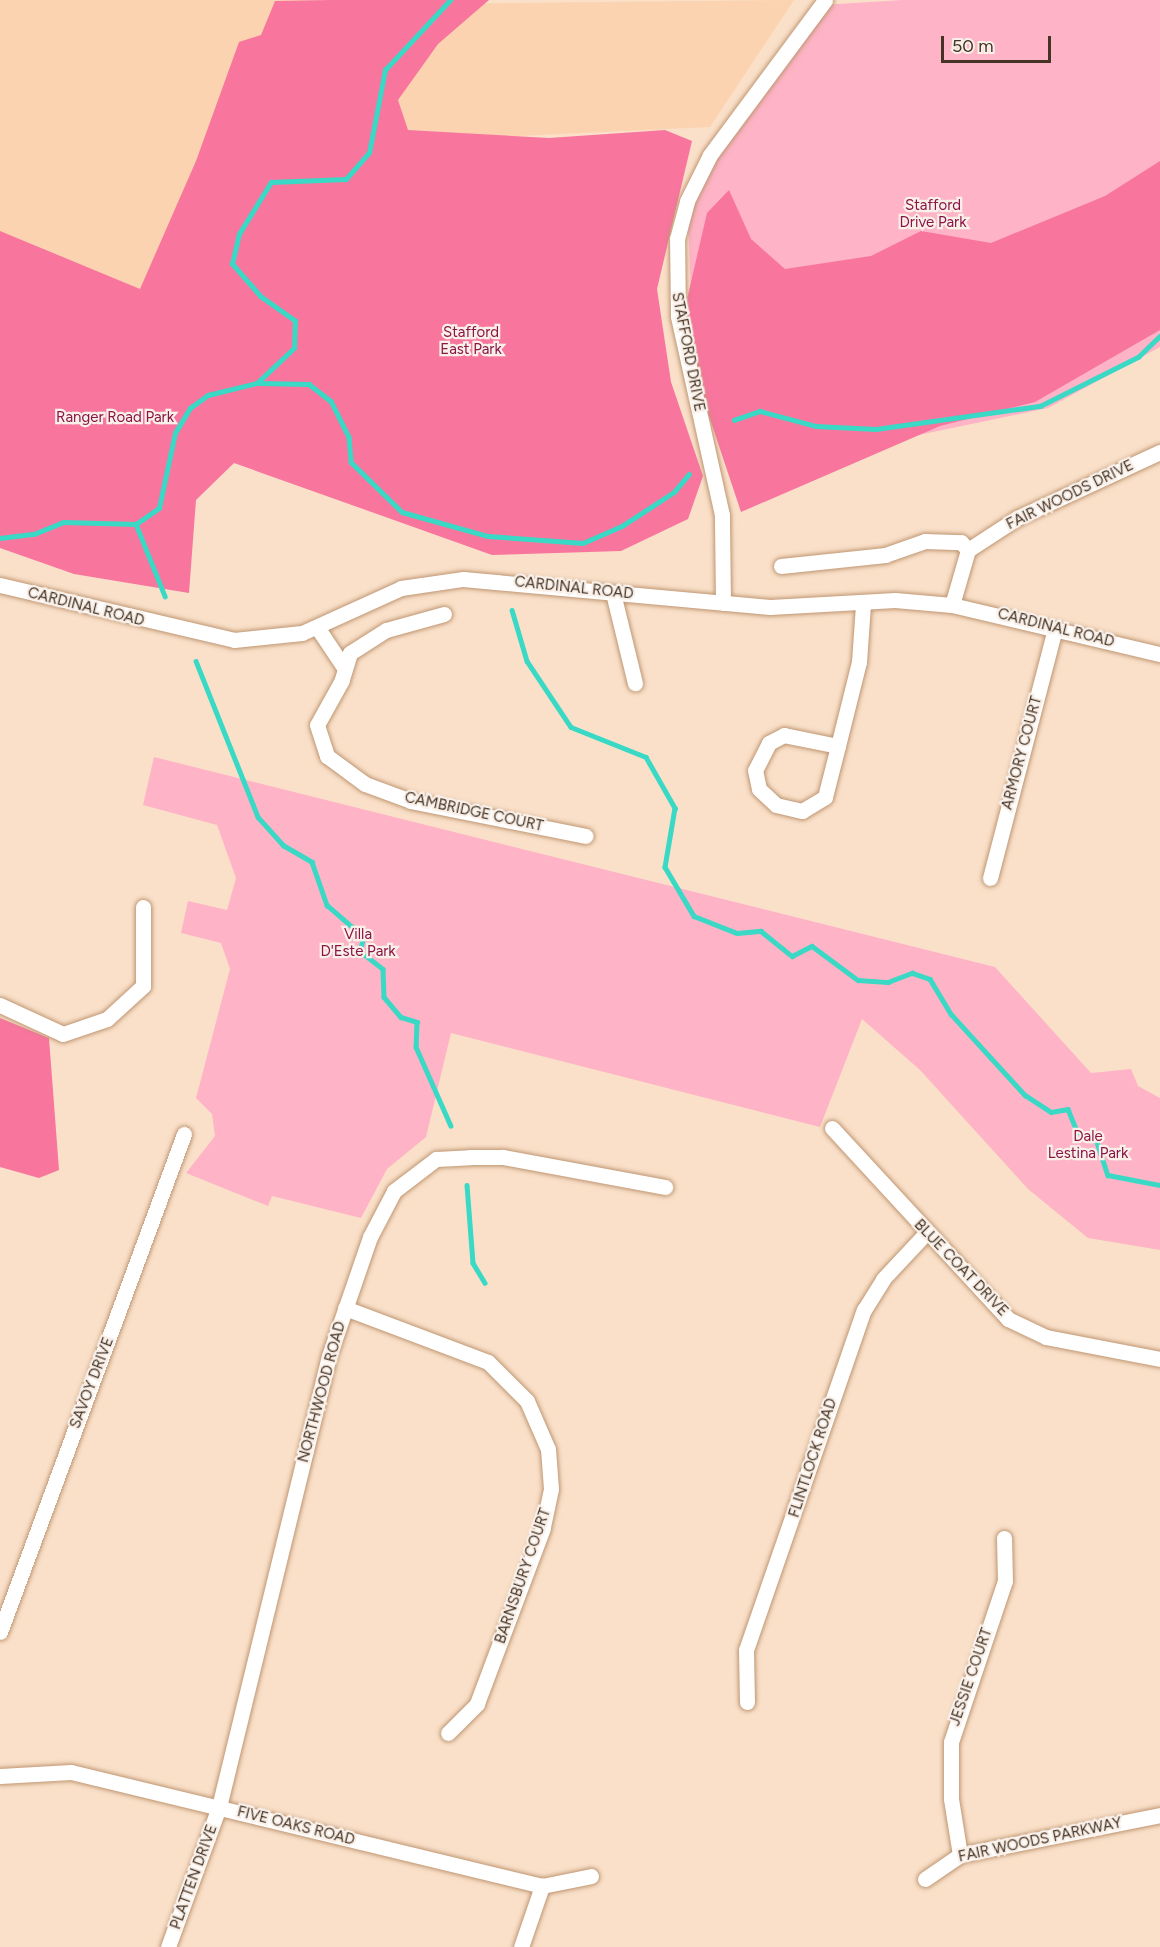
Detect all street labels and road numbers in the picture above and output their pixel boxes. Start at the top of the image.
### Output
street label: STAFFORD DRIVE [668,291,708,413]
street label: FAIR WOODS DRIVE [1003,456,1137,534]
street label: CARDINAL ROAD [514,573,634,603]
street label: CARDINAL ROAD [26,584,146,630]
street label: CARDINAL ROAD [996,605,1116,651]
street label: ARMORY COURT [998,694,1046,812]
street label: CAMBRIDGE COURT [403,789,545,835]
street label: BLUE COAT DRIVE [910,1216,1012,1320]
street label: NORTHWOOD ROAD [294,1319,350,1465]
street label: SAVOY DRIVE [66,1335,118,1431]
street label: FLINTLOCK ROAD [785,1396,841,1520]
street label: BARNSBURY COURT [491,1506,555,1646]
street label: JESSIE COURT [946,1626,996,1728]
street label: FIVE OAKS ROAD [235,1803,357,1849]
street label: FAIR WOODS PARKWAY [957,1814,1123,1866]
street label: PLATTEN DRIVE [167,1822,221,1932]

